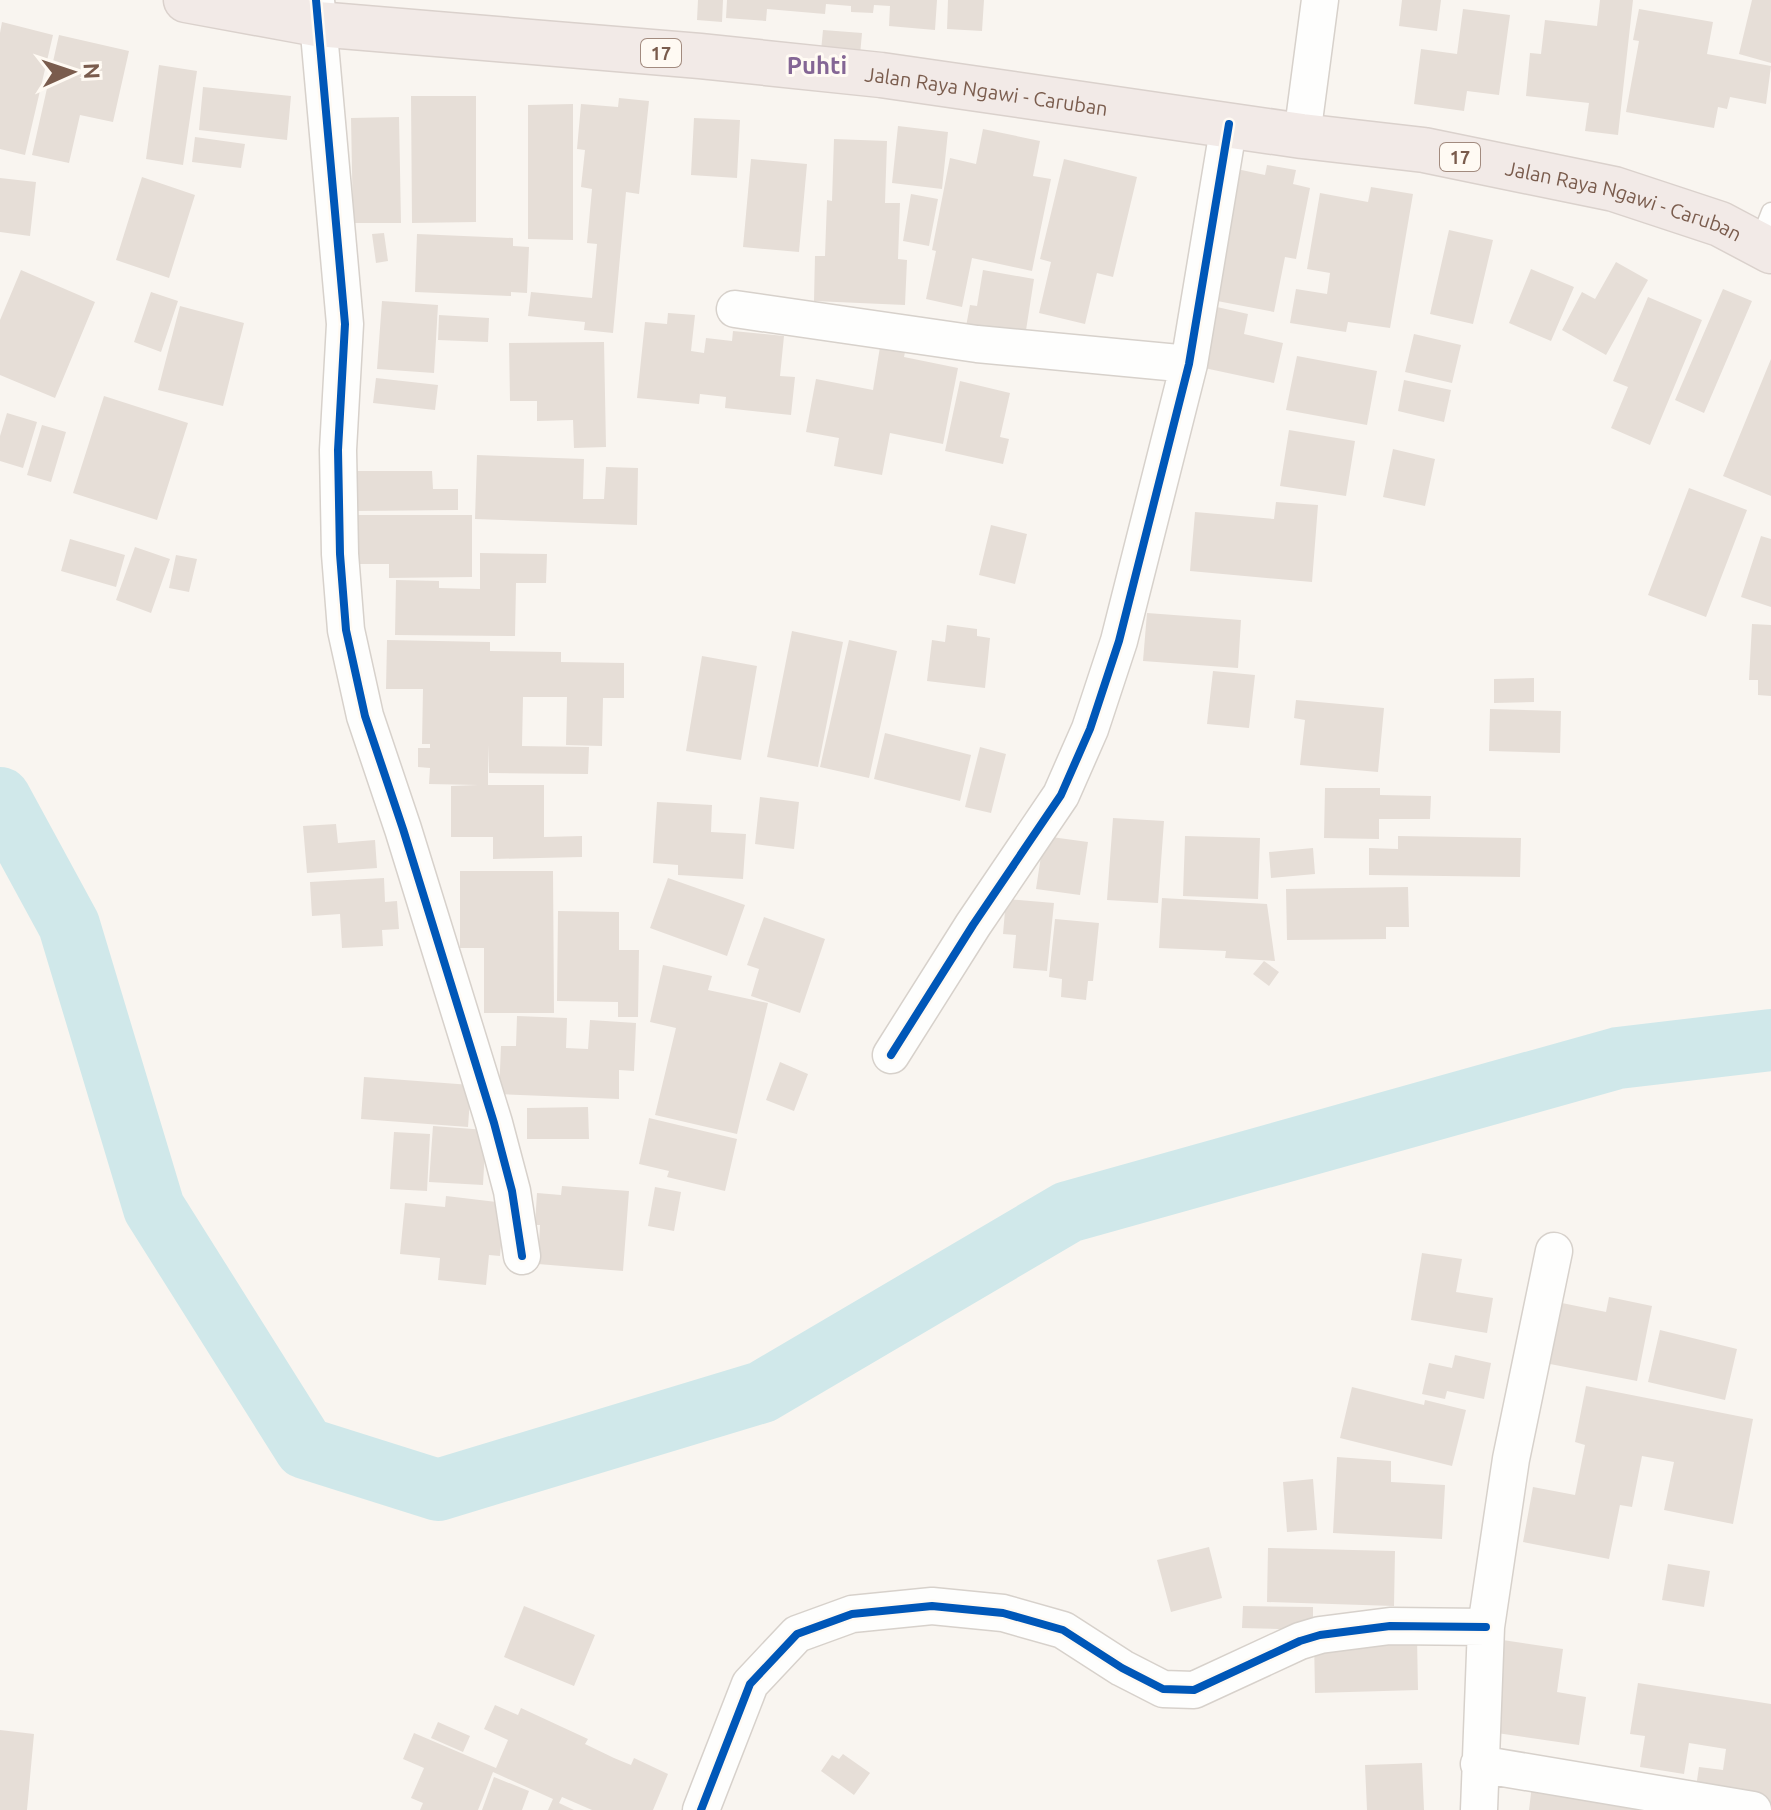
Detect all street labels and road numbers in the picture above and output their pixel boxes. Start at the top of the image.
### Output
road number: 17 [641,39,681,67]
street label: Jalan Raya Ngawi - Caruban [864,62,1109,119]
road number: 17 [1440,143,1480,171]
street label: Jalan Raya Ngawi - Caruban [1504,156,1746,245]

